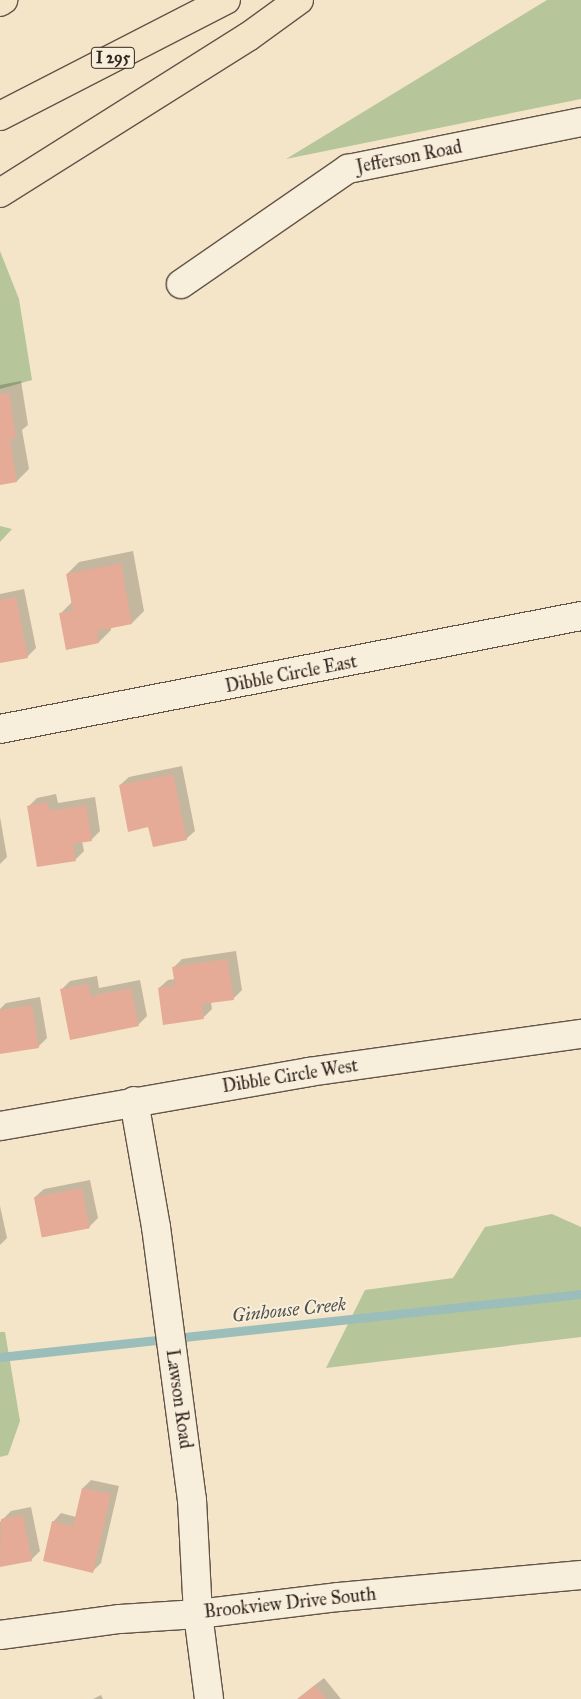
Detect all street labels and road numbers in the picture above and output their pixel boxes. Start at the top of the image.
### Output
road number: I 295 [90,44,136,72]
street label: Jefferson Road [354,136,464,178]
street label: Dibble Circle East [223,651,359,697]
street label: Dibble Circle West [221,1055,359,1097]
street label: Lawson Road [161,1348,197,1450]
street label: Brookview Drive South [203,1583,377,1623]

